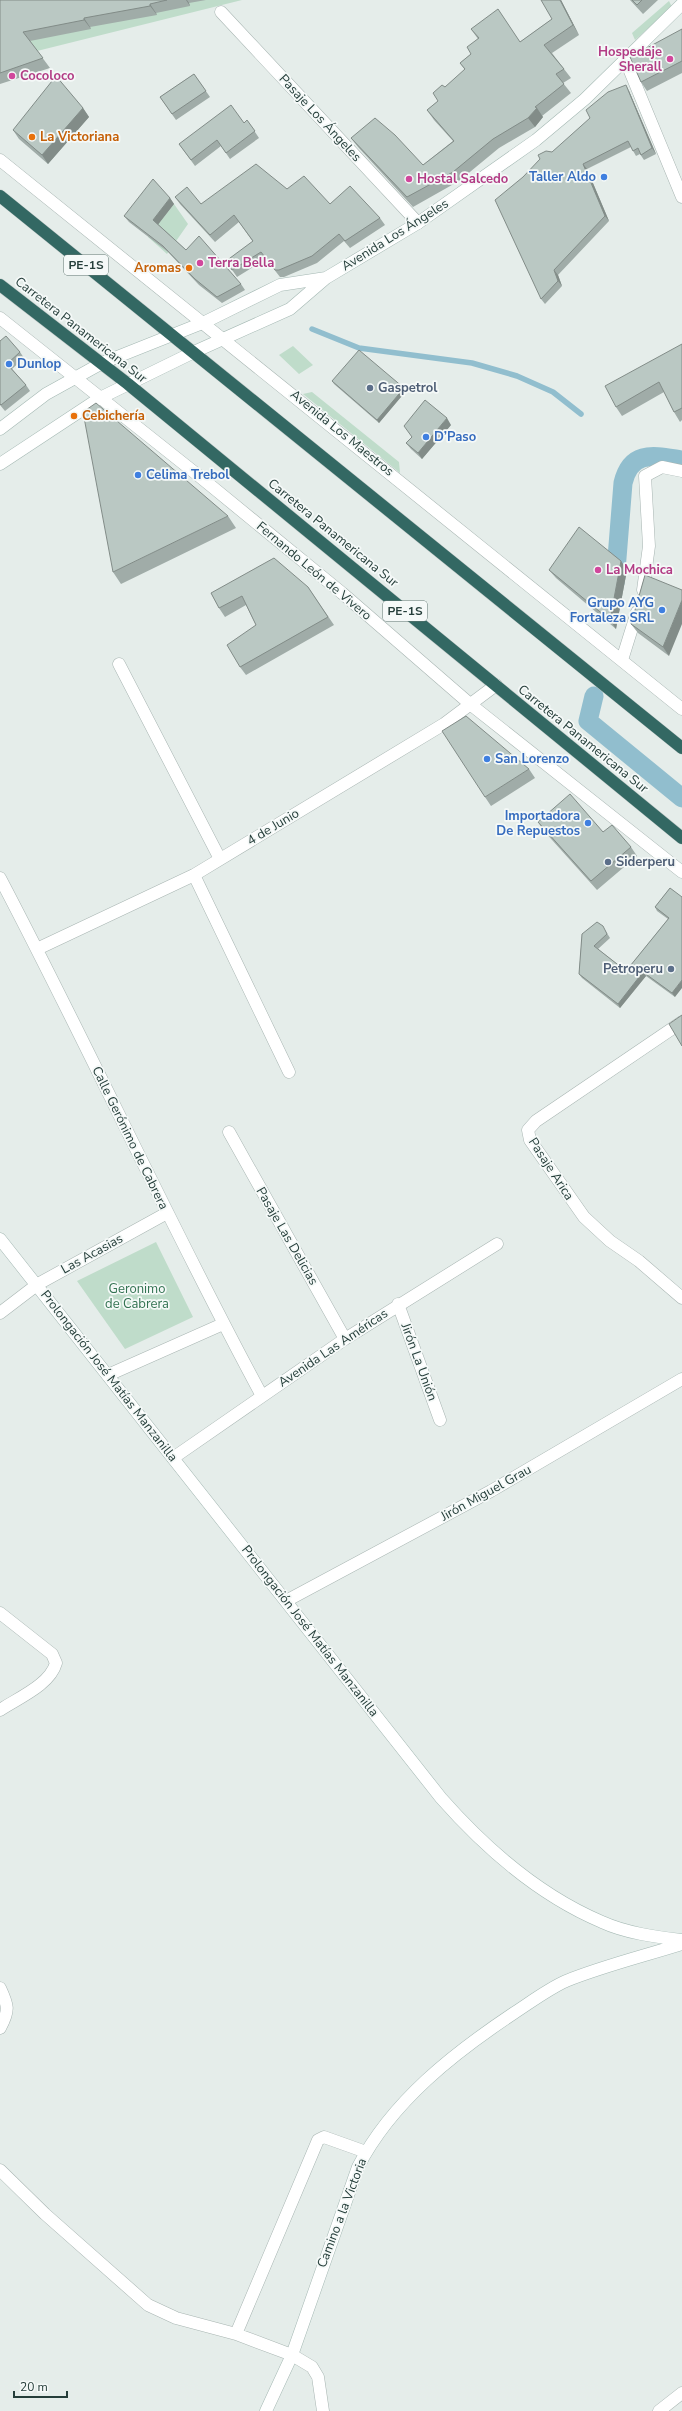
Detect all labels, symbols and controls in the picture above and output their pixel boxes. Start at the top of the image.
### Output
place label: Hospedaje Sherall [598,43,663,76]
marker: Hospedaje Sherall [665,54,675,64]
place label: Cocoloco [20,67,74,85]
street label: Pasaje Los Ángeles [275,70,366,166]
marker: Cocoloco [7,71,17,81]
place label: La Victoriana [40,128,119,146]
marker: La Victoriana [27,132,37,142]
place label: Taller Aldo [529,168,596,186]
place label: Hostal Salcedo [417,170,508,188]
marker: Taller Aldo [599,172,609,182]
marker: Hostal Salcedo [404,174,414,184]
street label: Avenida Los Ángeles [338,194,452,275]
place label: Terra Bella [208,254,274,272]
road number: PE-1S [64,255,108,275]
marker: Terra Bella [195,258,205,268]
place label: Aromas [134,259,181,277]
marker: Aromas [184,263,194,273]
street label: Carretera Panamericana Sur [11,273,151,387]
place label: Dunlop [17,355,62,373]
marker: Dunlop [4,359,14,369]
place label: Gaspetrol [378,379,438,397]
marker: Gaspetrol [365,383,375,393]
street label: Avenida Los Maestros [286,386,398,480]
place label: Cebichería [82,407,145,425]
marker: Cebichería [69,411,79,421]
place label: D’Paso [434,428,476,446]
marker: D’Paso [421,432,431,442]
place label: Celima Trebol [146,466,230,484]
marker: Celima Trebol [133,470,143,480]
street label: Carretera Panamericana Sur [264,475,402,591]
street label: Fernando León de Vivero [253,517,375,625]
place label: La Mochica [606,561,673,579]
marker: La Mochica [593,565,603,575]
place label: Grupo AYG Fortaleza SRL [570,594,655,627]
road number: PE-1S [383,601,427,621]
marker: Grupo AYG Fortaleza SRL [657,605,667,615]
street label: Carretera Panamericana Sur [514,681,652,797]
place label: San Lorenzo [495,750,569,768]
marker: San Lorenzo [482,754,492,764]
street label: 4 de Junio [243,804,303,850]
place label: Importadora De Repuestos [496,807,580,840]
marker: Importadora De Repuestos [583,818,593,828]
place label: Siderperu [616,853,675,871]
marker: Siderperu [603,857,613,867]
place label: Petroperu [603,960,663,978]
marker: Petroperu [666,964,676,974]
street label: Calle Gerónimo de Cabrera [87,1063,173,1213]
street label: Pasaje Arica [524,1134,578,1204]
street label: Pasaje Las Delicias [252,1184,322,1288]
street label: Las Acasias [58,1230,126,1278]
park label: Geronimo de Cabrera [105,1280,169,1313]
street label: Prolongación José Matías Manzanilla [36,1287,182,1465]
street label: Avenida Las Américas [275,1305,391,1391]
street label: Jirón La Unión [396,1320,441,1403]
street label: Jirón Miguel Grau [437,1461,535,1526]
street label: Prolongación José Matías Manzanilla [237,1542,383,1720]
street label: Camino a la Victoria [313,2156,371,2270]
scale bar [14,2373,67,2399]
text: 20 m [20,2379,48,2395]

